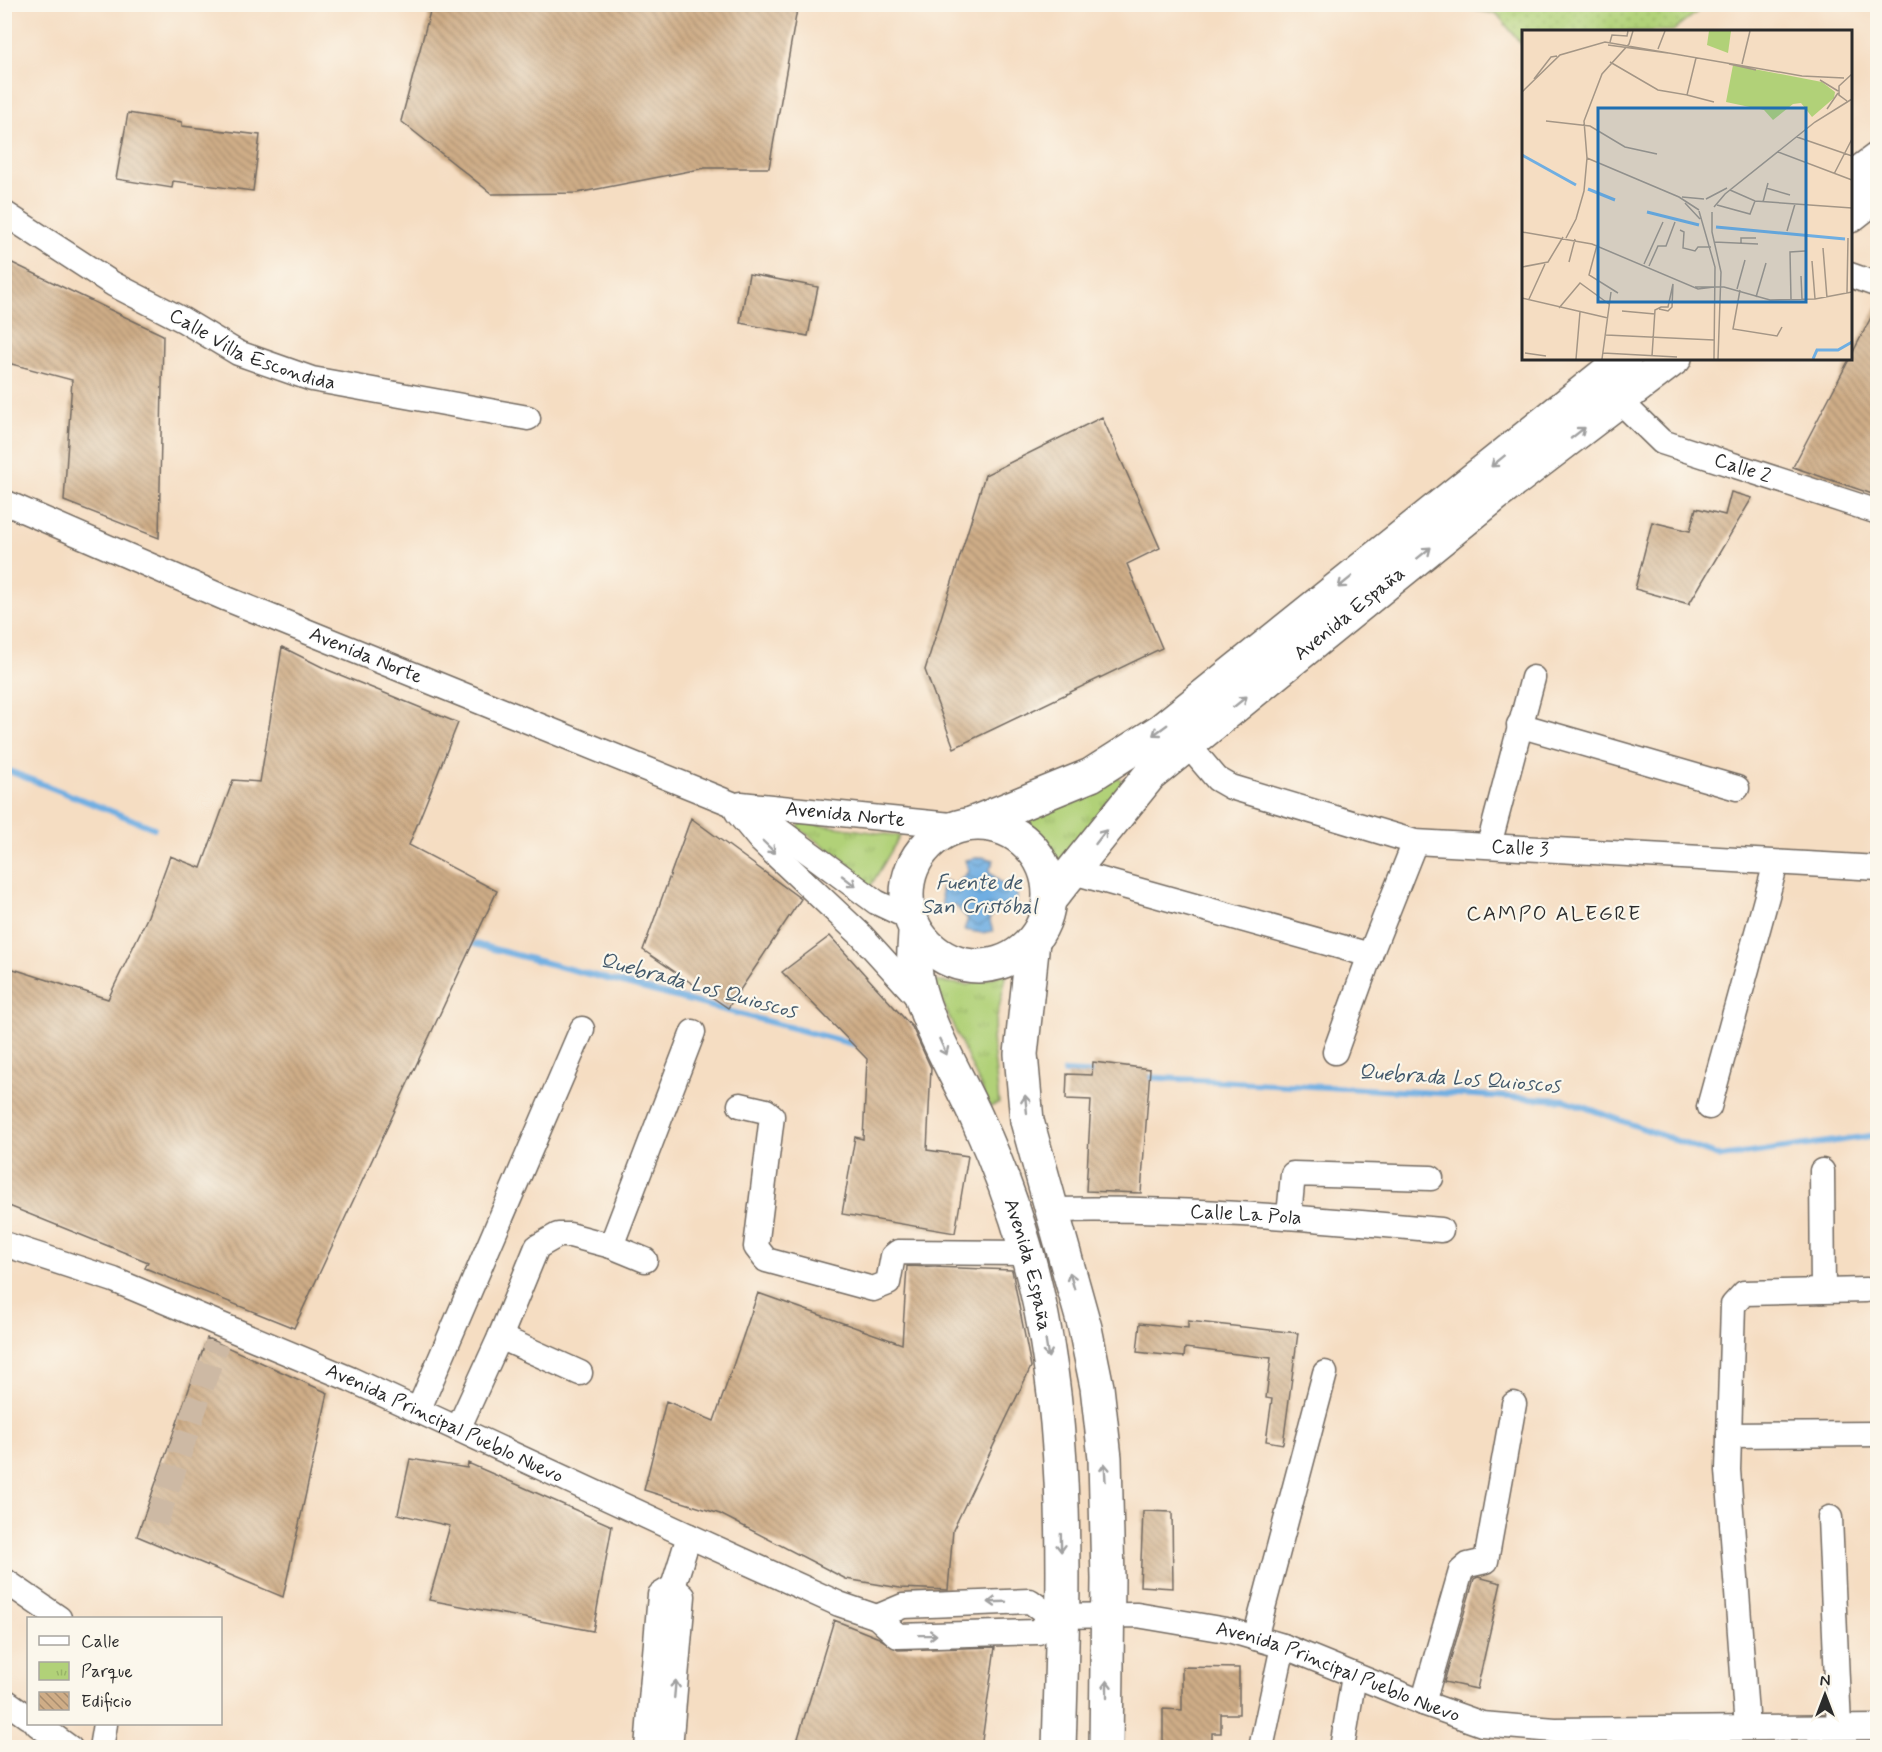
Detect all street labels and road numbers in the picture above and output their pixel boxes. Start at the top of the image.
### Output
street label: Calle Villa Escondida [165,302,338,396]
street label: Calle 2 [1711,446,1775,490]
street label: Avenida España [1288,560,1411,667]
street label: Avenida Norte [305,620,427,690]
street label: Avenida Norte [784,795,907,834]
street label: Calle 3 [1491,833,1549,863]
street label: Avenida España [997,1195,1058,1333]
street label: Calle La Pola [1189,1198,1303,1232]
street label: Avenida Principal Pueblo Nuevo [322,1357,568,1490]
street label: Avenida Principal Pueblo Nuevo [1214,1615,1464,1729]

